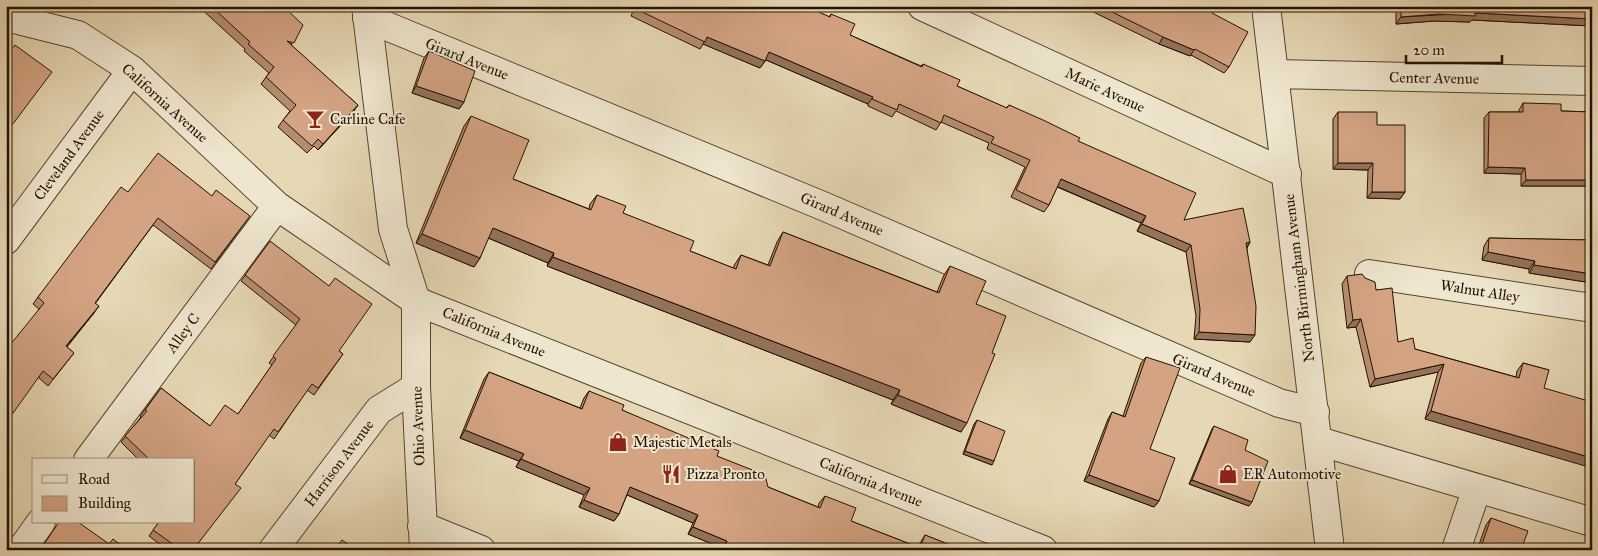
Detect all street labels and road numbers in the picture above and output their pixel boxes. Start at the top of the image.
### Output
street label: Girard Avenue [423,34,511,84]
street label: California Avenue [118,60,212,146]
street label: Marie Avenue [1062,64,1148,116]
street label: Center Avenue [1389,68,1479,88]
street label: Cleveland Avenue [30,106,108,204]
street label: Girard Avenue [798,188,886,240]
street label: North Birmingham Avenue [1280,193,1318,363]
street label: Walnut Alley [1439,276,1522,306]
street label: California Avenue [440,303,548,361]
street label: Alley C [162,310,204,357]
street label: Girard Avenue [1170,349,1258,401]
street label: Ohio Avenue [408,386,428,466]
street label: Harrison Avenue [300,416,378,510]
street label: California Avenue [817,453,925,511]

